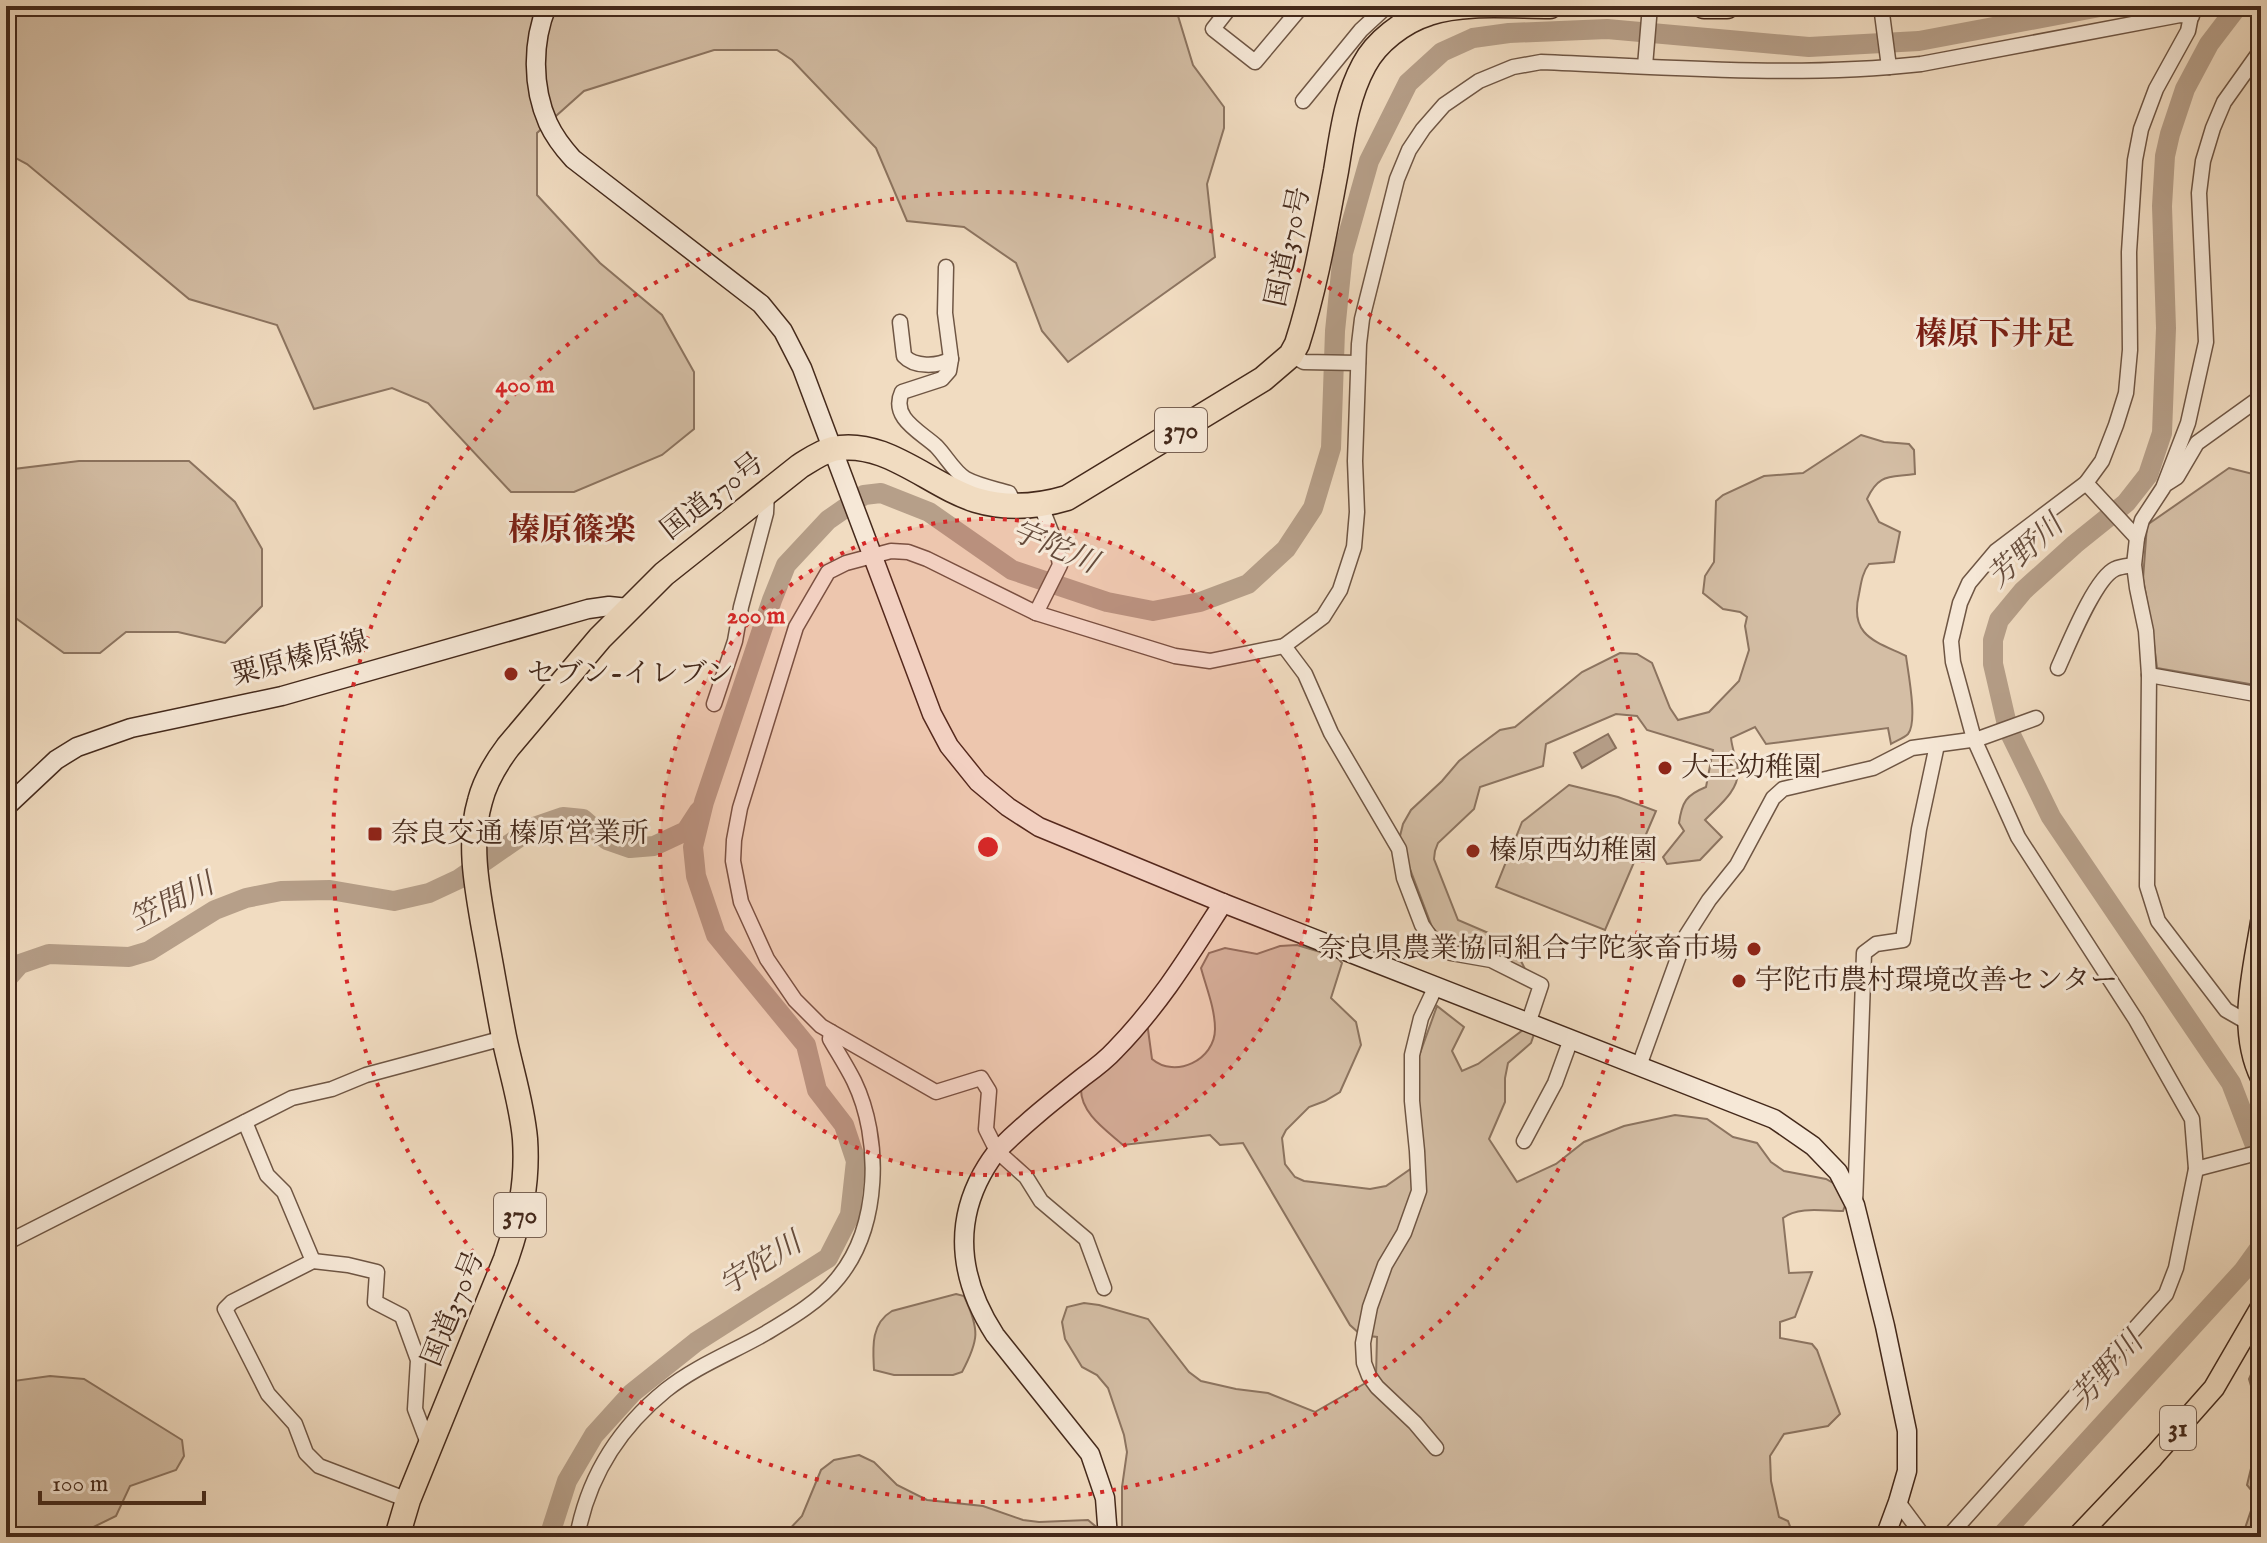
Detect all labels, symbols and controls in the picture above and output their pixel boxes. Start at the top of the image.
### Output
street label: 国道370号 [1259,184,1319,310]
district label: 榛原下井足 [1915,315,2075,356]
text: 400 m [495,370,555,401]
road number: 370 [1155,408,1207,452]
street label: 国道370号 [654,446,772,548]
water label: 芳野川 [1980,505,2074,597]
district label: 榛原篠楽 [508,511,636,552]
water label: 宇陀川 [1005,513,1106,584]
text: 200 m [727,601,786,632]
street label: 粟原榛原線 [228,624,372,694]
place label: セブン-イレブン [527,657,734,692]
marker: セブン-イレブン [502,665,520,683]
place label: 大王幼稚園 [1681,751,1821,786]
marker: 大王幼稚園 [1656,759,1674,777]
place label: 奈良交通 榛原営業所 [391,817,649,852]
marker: 奈良交通 榛原営業所 [366,825,384,843]
centre of rings [974,833,1002,861]
place label: 榛原西幼稚園 [1489,834,1657,869]
marker: 榛原西幼稚園 [1464,842,1482,860]
water label: 笠間川 [123,865,223,940]
place label: 奈良県農業協同組合宇陀家畜市場 [1318,932,1738,967]
marker: 奈良県農業協同組合宇陀家畜市場 [1745,940,1763,958]
place label: 宇陀市農村環境改善センター [1755,964,2118,999]
marker: 宇陀市農村環境改善センター [1730,972,1748,990]
road number: 370 [494,1193,546,1237]
water label: 宇陀川 [713,1223,812,1305]
street label: 国道370号 [415,1246,493,1372]
water label: 芳野川 [2064,1323,2154,1417]
road number: 31 [2160,1406,2196,1450]
scale bar [40,1455,204,1505]
text: 100 m [52,1469,108,1500]

